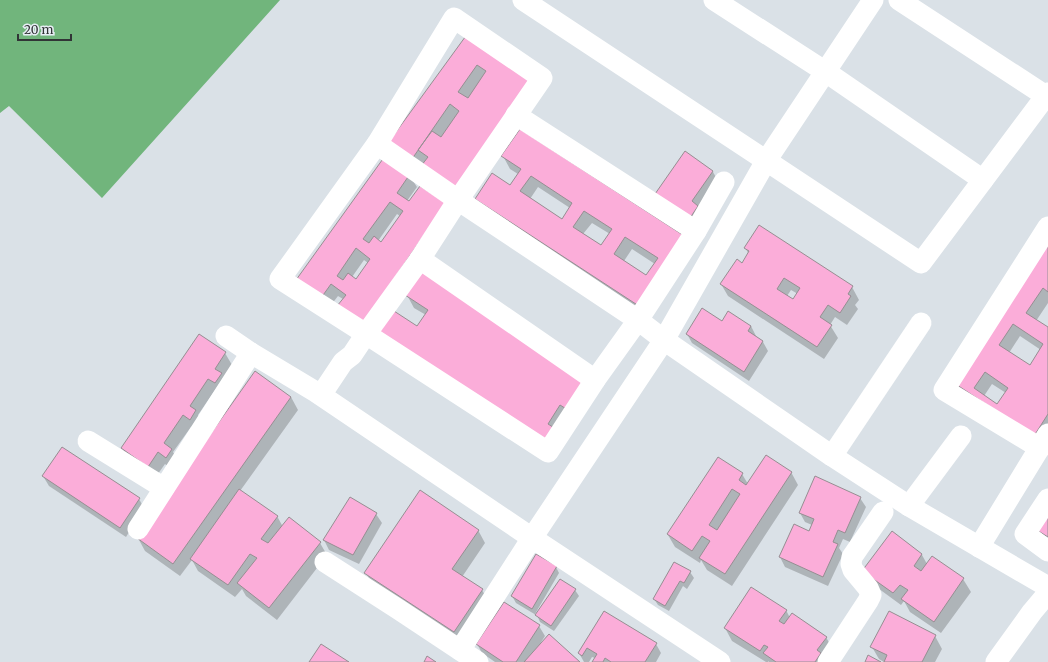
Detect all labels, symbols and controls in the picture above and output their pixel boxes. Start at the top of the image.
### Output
scale bar [18,16,71,42]
text: 20 m [24,22,53,37]

